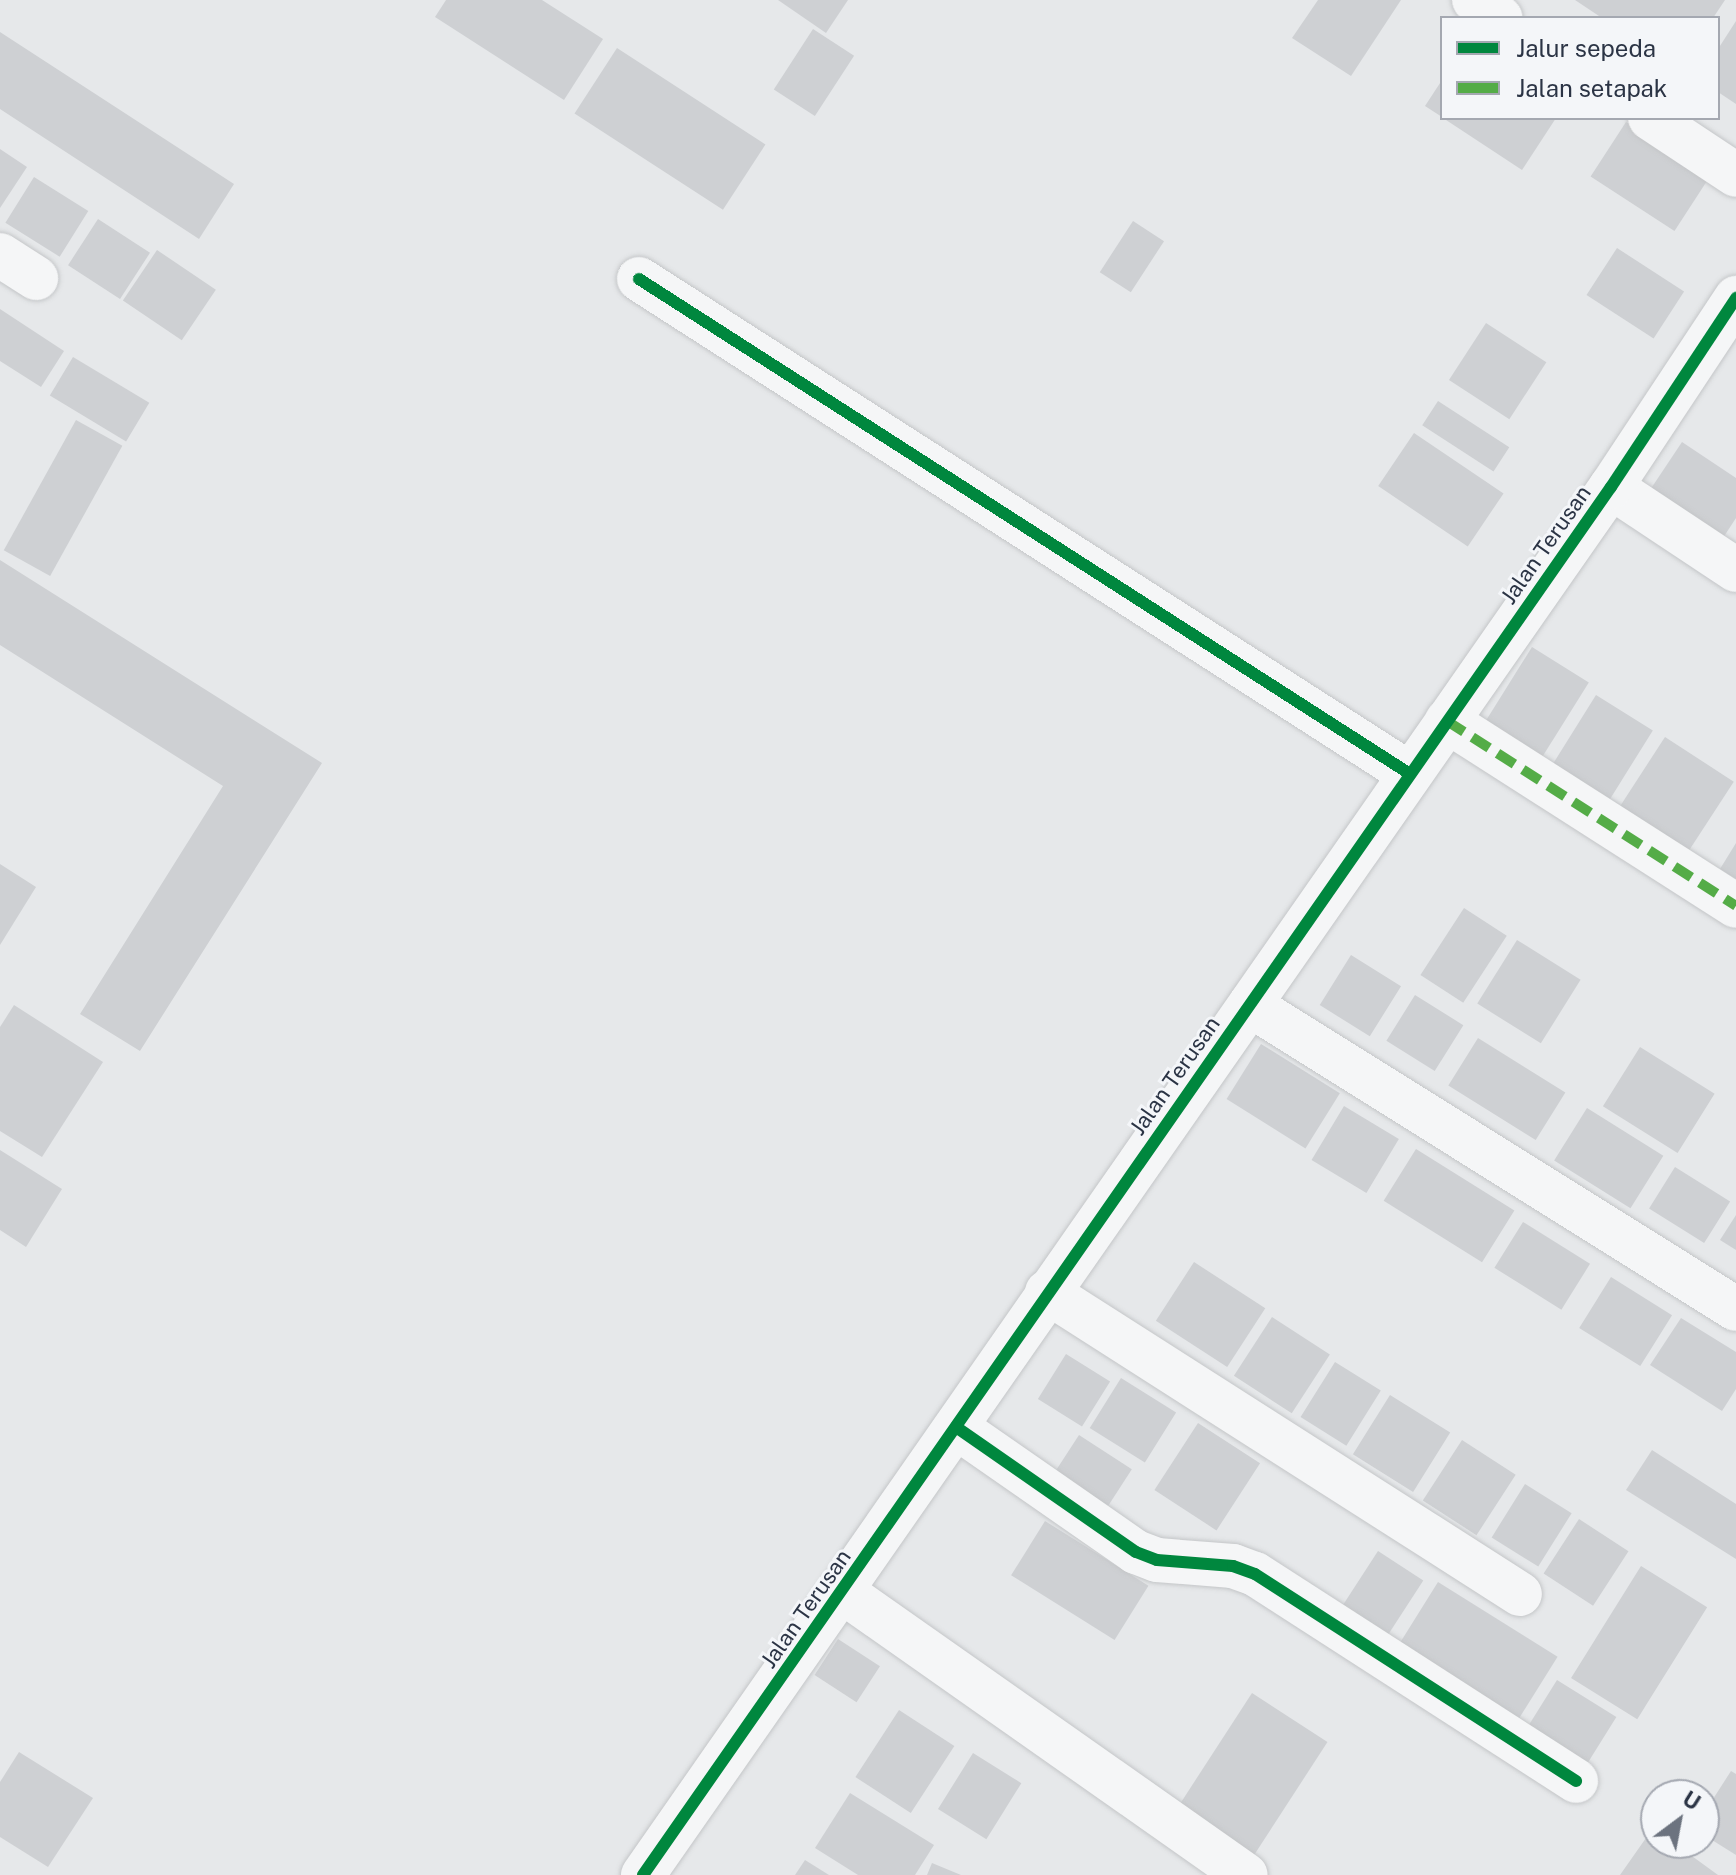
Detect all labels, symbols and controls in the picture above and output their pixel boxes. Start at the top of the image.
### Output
legend [1440,16,1720,120]
text: Jalur sepeda [1516,34,1656,62]
text: Jalan setapak [1516,74,1667,102]
street label: Jalan Terusan [1495,481,1597,609]
street label: Jalan Terusan [1124,1012,1226,1140]
street label: Jalan Terusan [755,1545,857,1673]
north arrow [1640,1779,1720,1859]
text: U [1678,1785,1705,1816]

